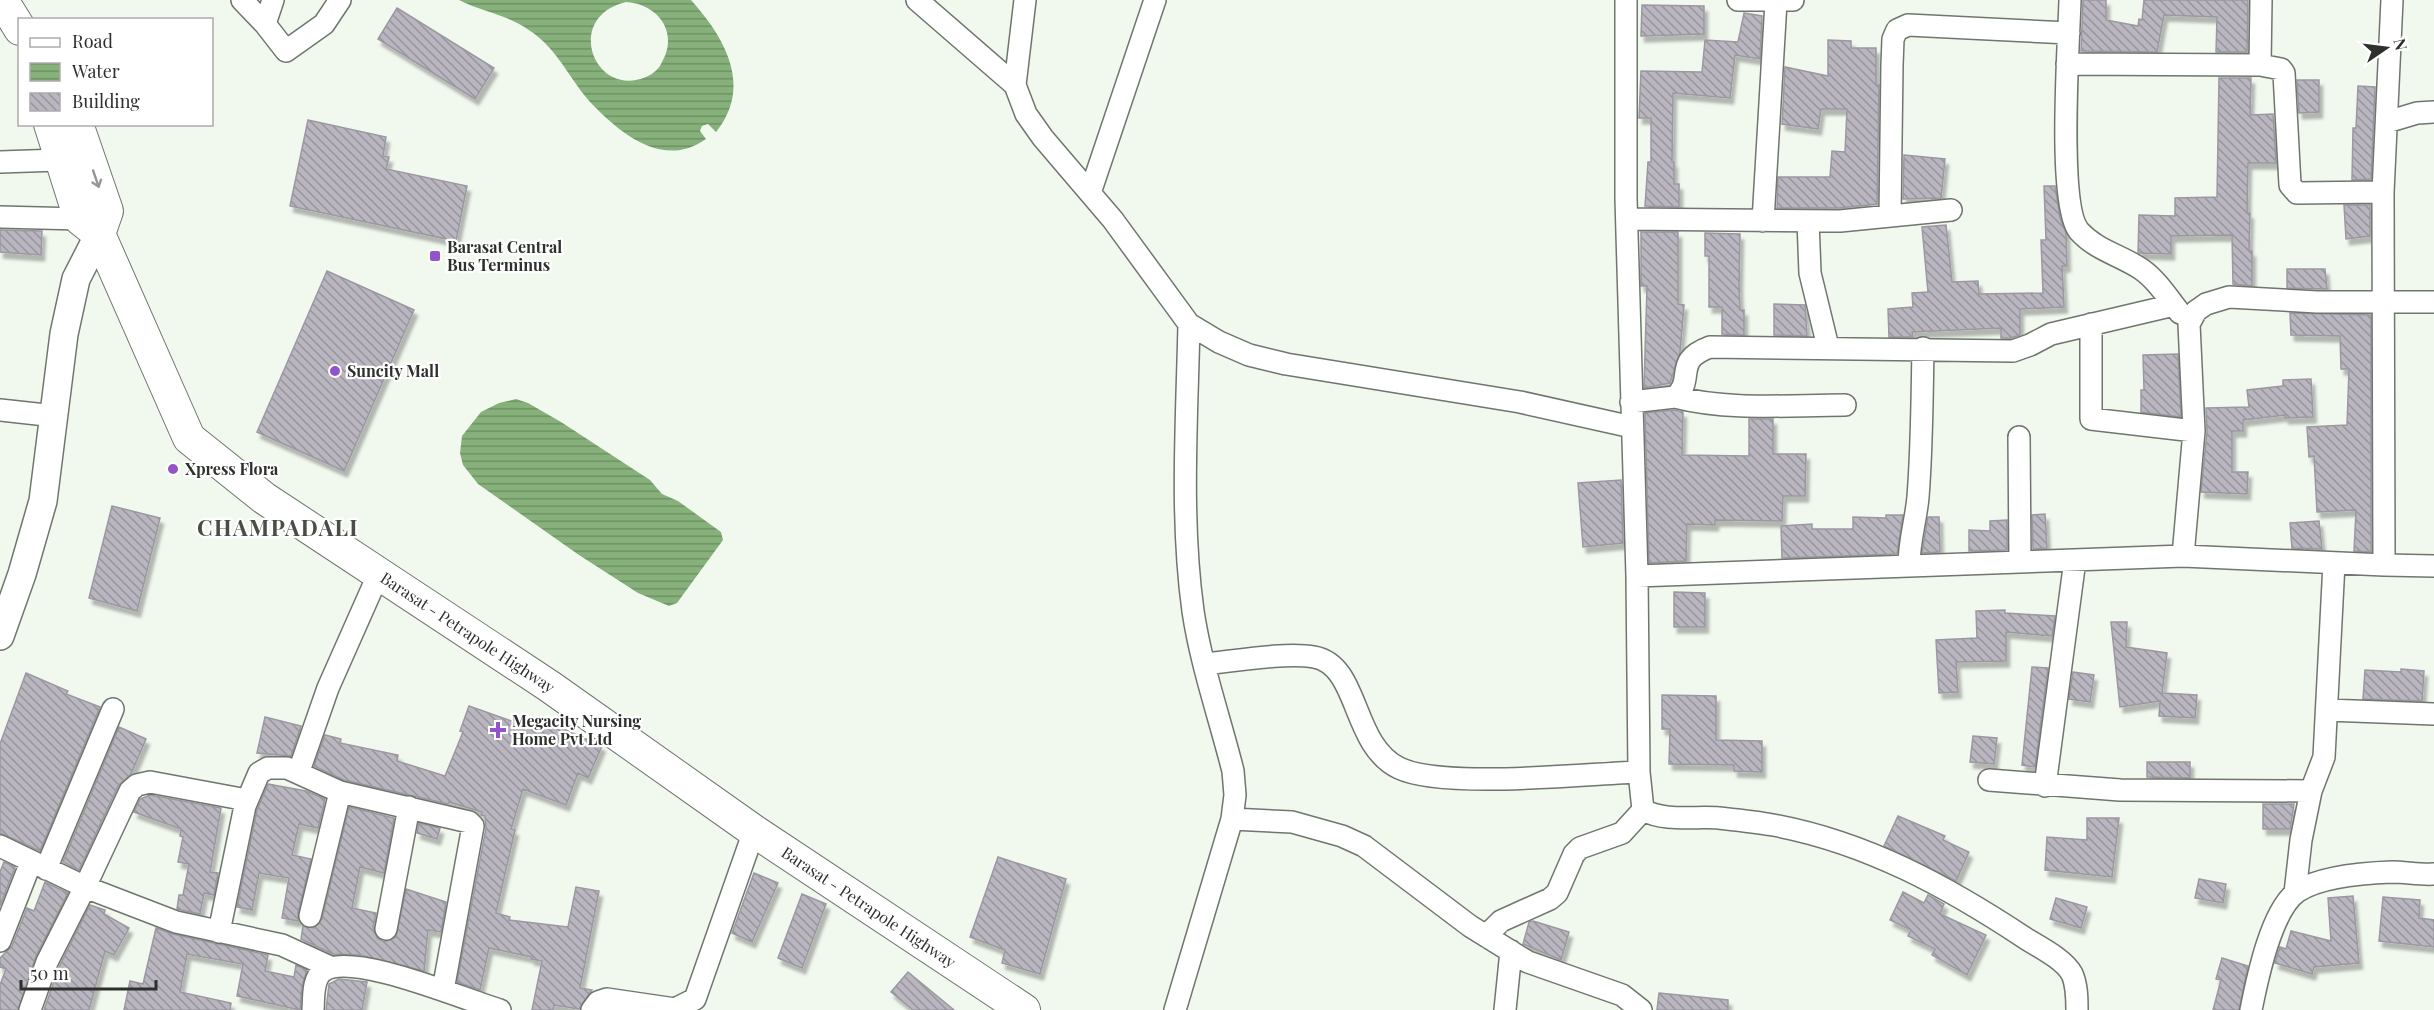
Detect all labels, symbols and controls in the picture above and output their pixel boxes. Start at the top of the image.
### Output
legend [18,18,213,126]
north arrow [2356,18,2416,78]
text: Road [72,29,113,53]
text: N [2389,36,2413,53]
text: Water [71,59,120,83]
text: Building [72,89,140,113]
one-way arrow [92,169,103,188]
place label: Barasat Central Bus Terminus [447,236,562,275]
marker: Barasat Central Bus Terminus [428,249,442,263]
place label: Suncity Mall [347,360,439,381]
marker: Suncity Mall [328,364,342,378]
place label: Xpress Flora [185,458,279,479]
marker: Xpress Flora [166,462,180,476]
district label: CHAMPADALI [197,512,359,542]
street label: Barasat - Petrapole Highway [377,567,560,697]
place label: Megacity Nursing Home Pvt Ltd [512,710,641,749]
marker: Megacity Nursing Home Pvt Ltd [489,721,507,739]
street label: Barasat - Petrapole Highway [778,841,960,972]
scale bar [21,953,156,991]
text: 50 m [30,961,69,985]

